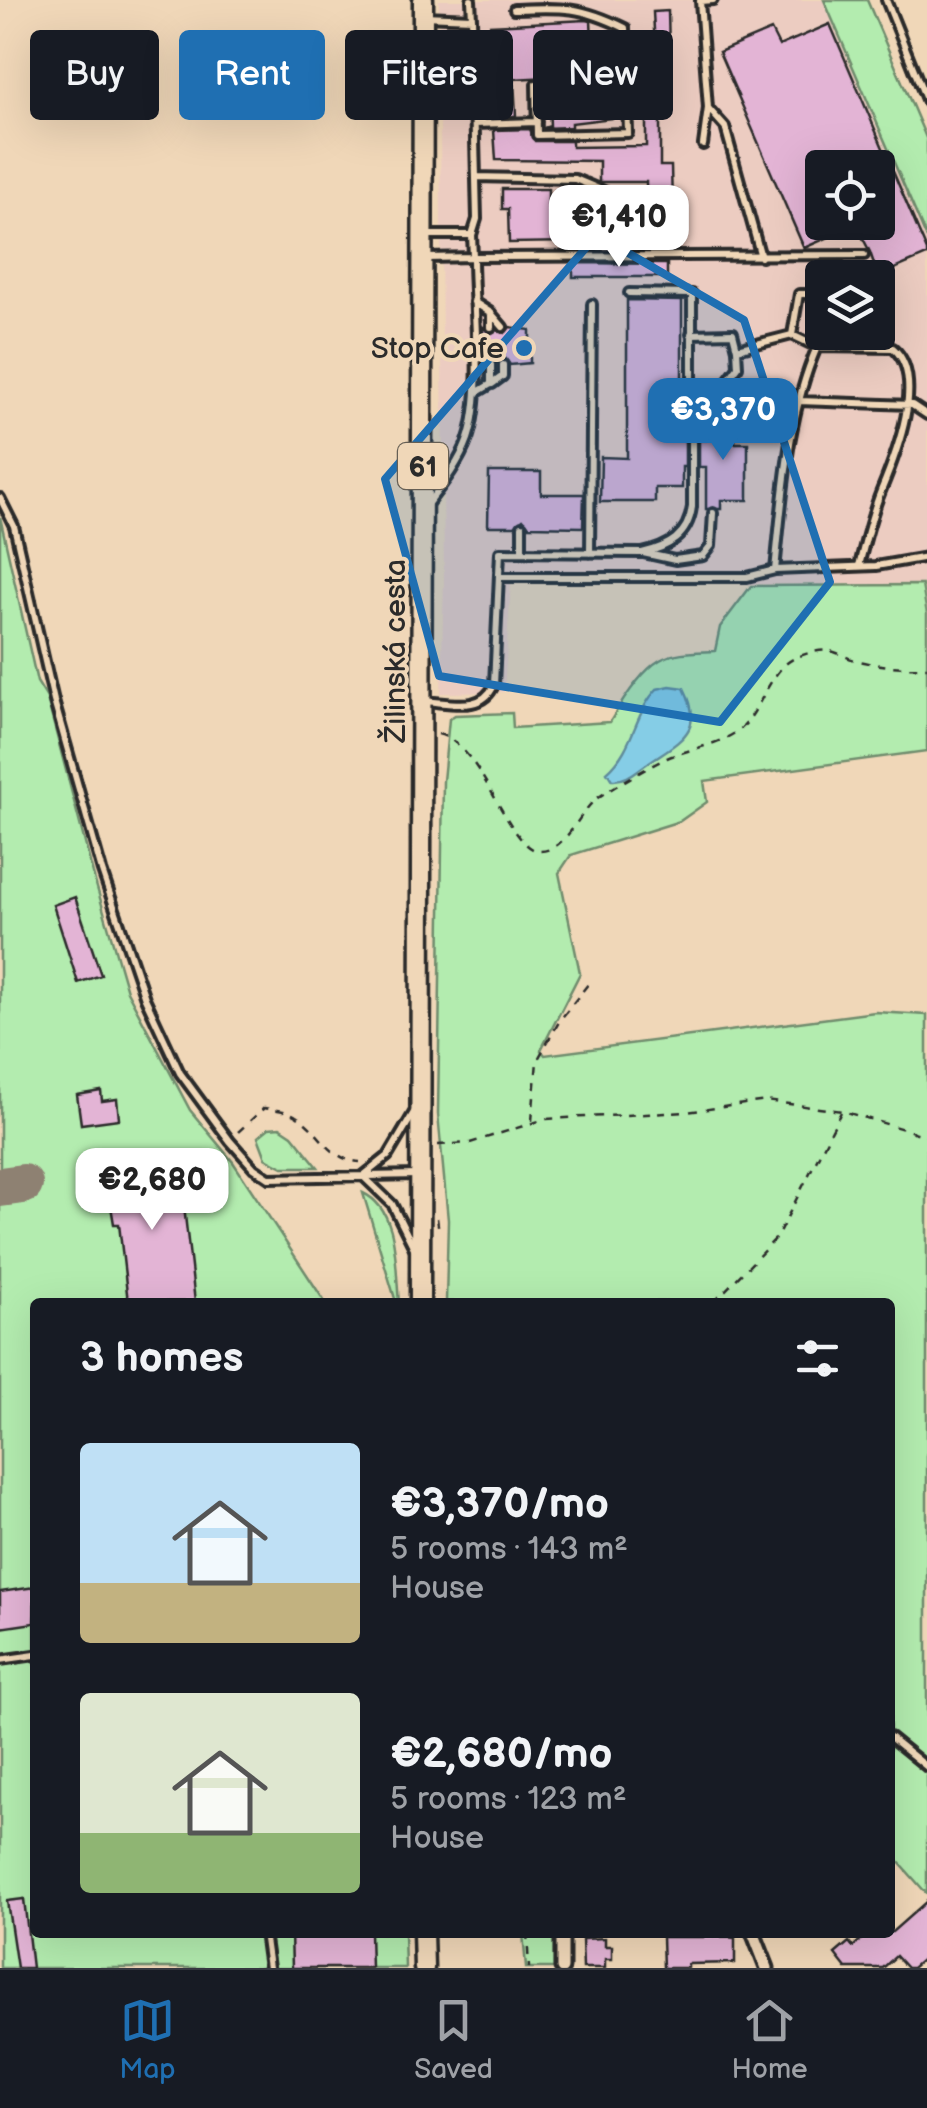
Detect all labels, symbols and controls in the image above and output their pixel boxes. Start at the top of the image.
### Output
chip: Buy [30,30,159,120]
chip: Rent [179,30,325,120]
chip: Filters [345,30,513,120]
chip: New [533,30,673,120]
map controls [805,150,895,350]
button: locate [805,150,895,240]
pin: €1,410 [538,185,700,270]
text: €1,410 [571,198,667,237]
button: layers [805,260,895,350]
place label: Stop Cafe [371,331,504,367]
marker: Stop Cafe [513,337,535,359]
pin: €3,370 [642,378,804,463]
text: €3,370 [670,391,776,430]
road number: 61 [398,443,448,489]
street label: Žilinská cesta [377,559,414,744]
pin: €2,680 [71,1148,233,1233]
text: €2,680 [98,1161,206,1200]
icon: filters [790,1331,845,1386]
text: 3 homes [80,1333,243,1384]
text: €3,370/mo [390,1479,609,1530]
icon: home [160,1483,280,1603]
text: 5 rooms · 143 m² [390,1530,628,1569]
text: House [390,1569,484,1608]
text: €2,680/mo [390,1729,612,1780]
icon: home [160,1733,280,1853]
text: 5 rooms · 123 m² [390,1780,627,1819]
text: House [390,1819,484,1858]
tab: Map [119,1993,176,2086]
tab: Saved [414,1993,493,2086]
tab: Home [732,1993,808,2086]

